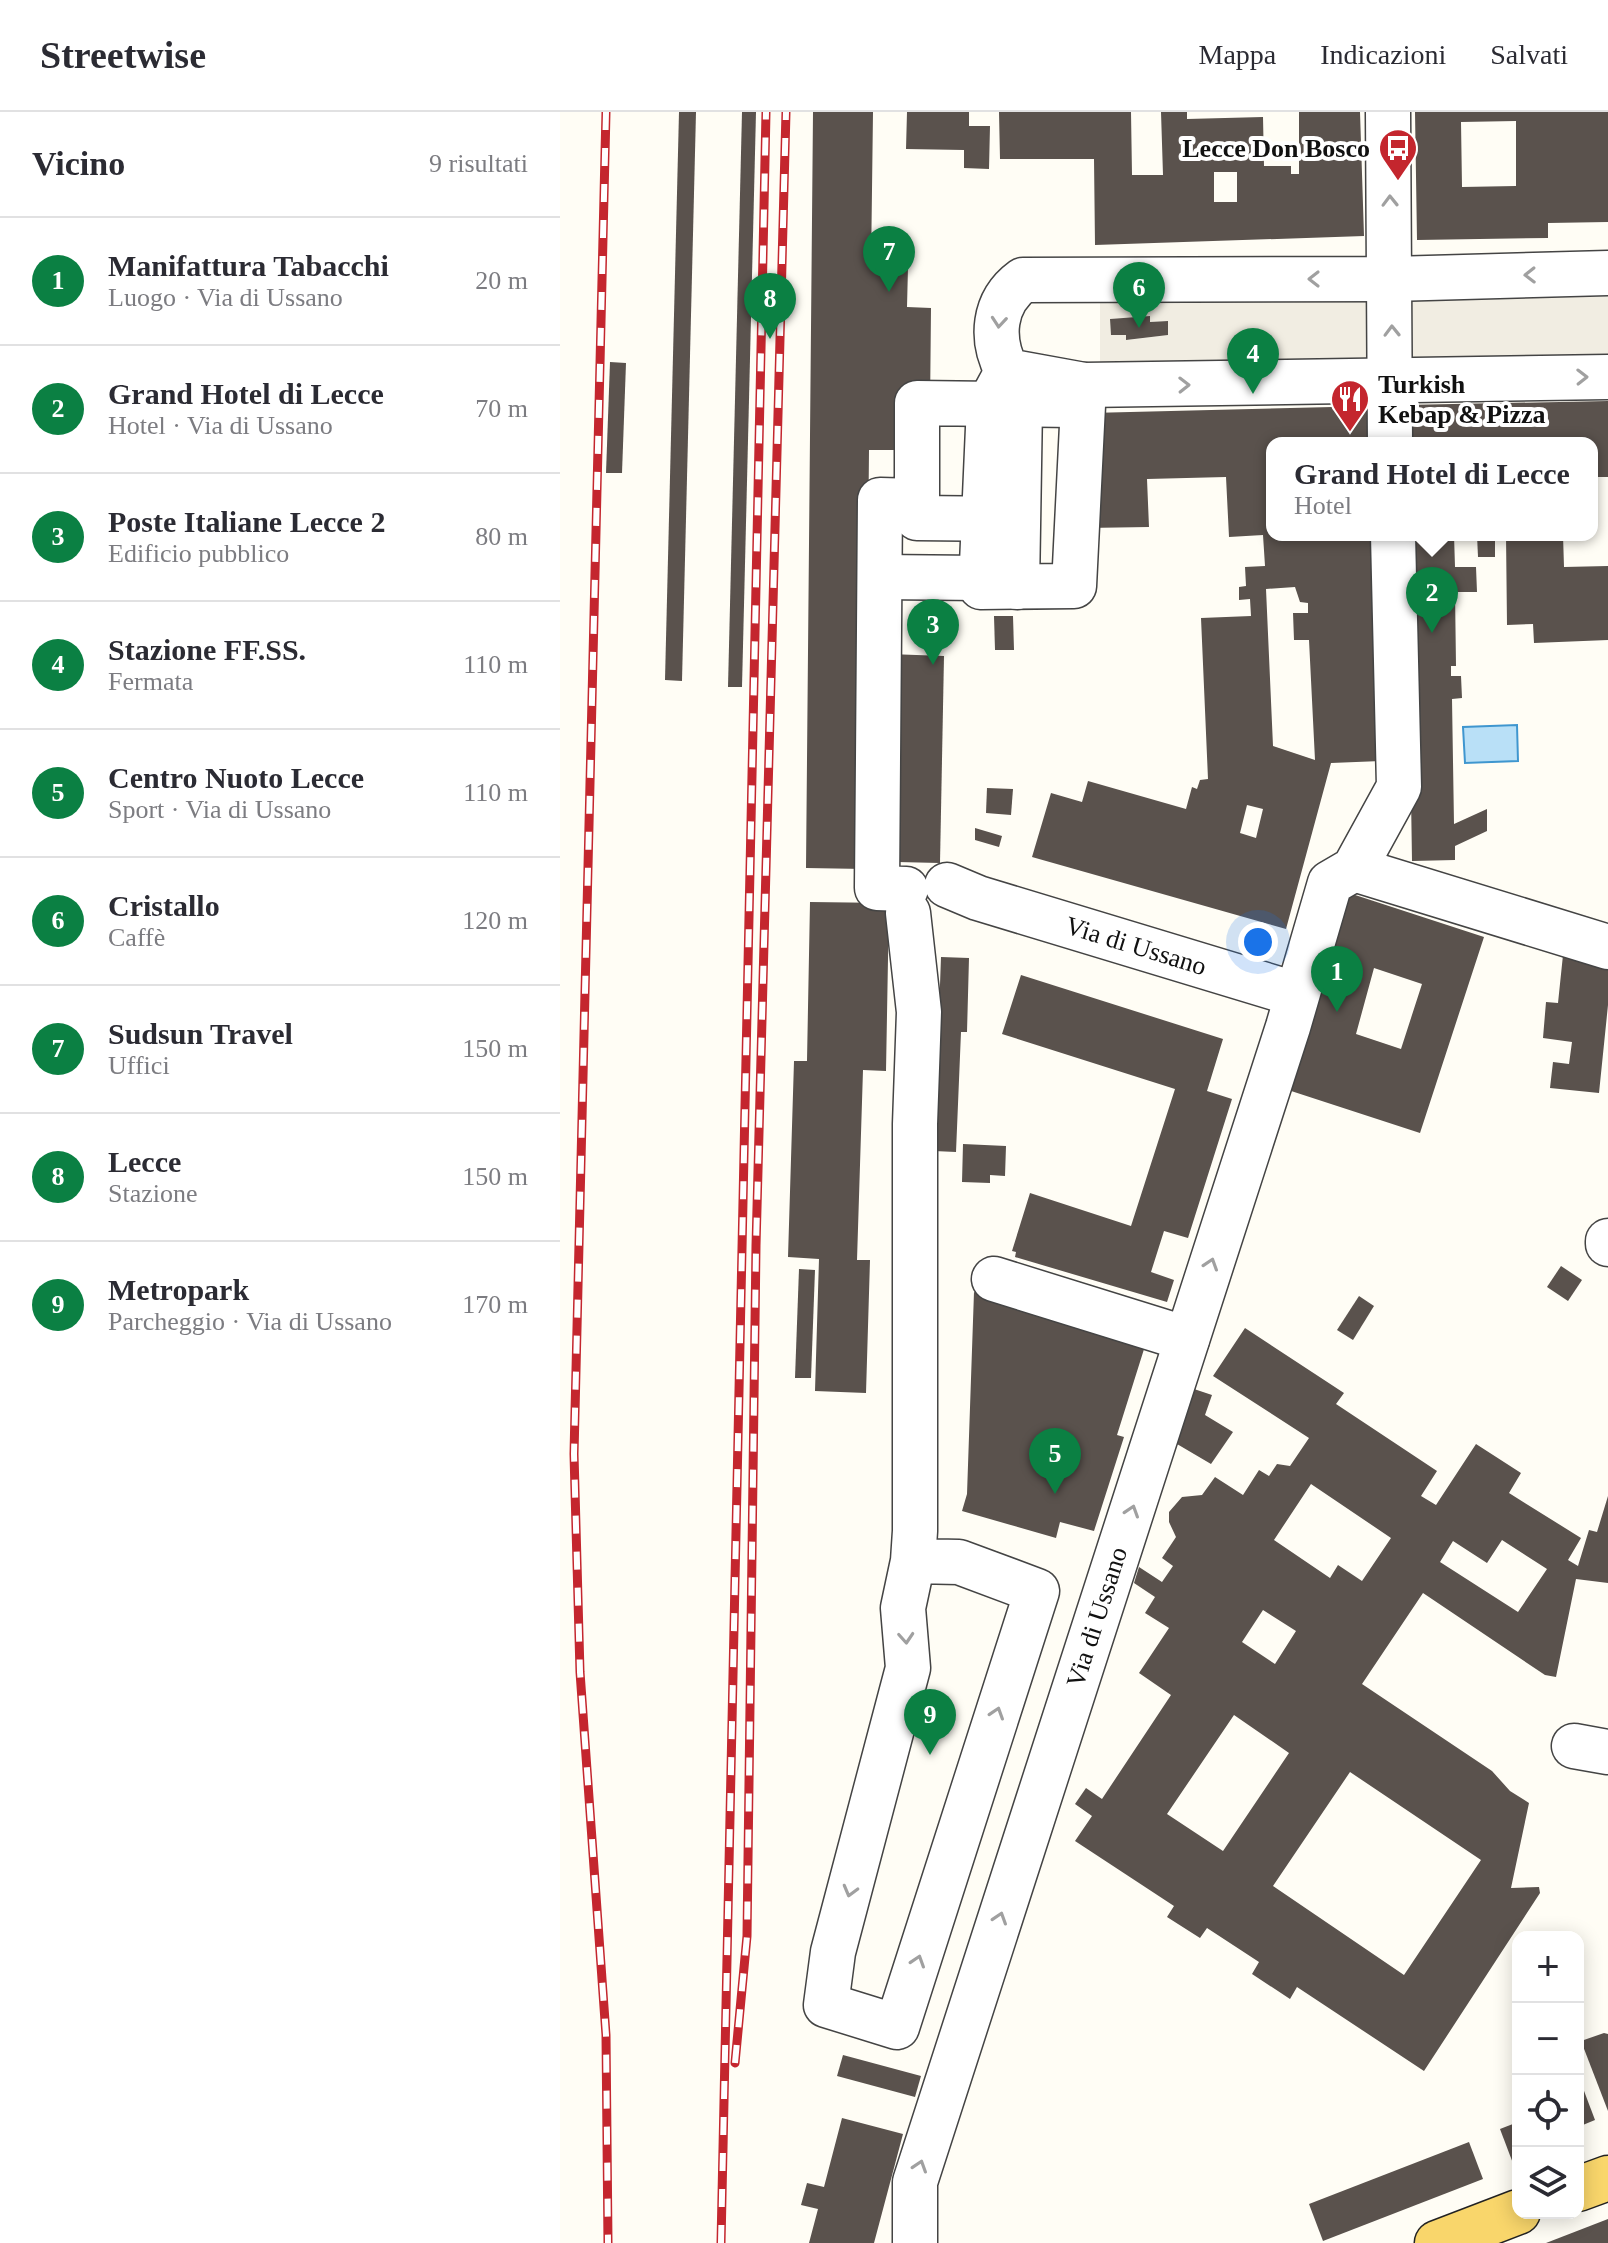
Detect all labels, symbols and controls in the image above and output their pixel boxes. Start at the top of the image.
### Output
text: Streetwise [40,34,206,76]
text: Mappa [1199,39,1276,70]
text: Indicazioni [1320,39,1446,70]
text: Salvati [1490,39,1568,70]
bus stop icon: Lecce Don Bosco [1377,127,1419,182]
place label: Lecce Don Bosco [1182,134,1370,163]
text: Vicino [32,145,125,182]
text: 9 risultati [429,149,528,178]
one-way arrow [1381,194,1398,207]
pin: 7 [863,226,915,292]
text: Manifattura Tabacchi [108,249,389,282]
pin: 6 [1113,262,1165,328]
text: 1 [52,266,65,295]
text: 20 m [475,266,528,295]
one-way arrow [1523,267,1536,284]
one-way arrow [1307,270,1320,288]
pin: 8 [744,273,796,339]
text: Luogo · Via di Ussano [108,283,343,312]
one-way arrow [991,315,1008,328]
one-way arrow [1383,324,1401,337]
pin: 4 [1227,328,1279,394]
one-way arrow [1576,369,1589,386]
place label: Turkish Kebap & Pizza [1378,370,1546,429]
one-way arrow [1178,376,1191,393]
text: Grand Hotel di Lecce [108,377,384,410]
restaurant icon: Turkish Kebap & Pizza [1329,378,1371,433]
text: 2 [52,394,65,423]
text: 70 m [475,394,528,423]
text: Hotel · Via di Ussano [108,411,333,440]
popup [1266,437,1598,541]
text: Grand Hotel di Lecce [1294,457,1570,490]
text: Hotel [1294,491,1352,520]
text: Poste Italiane Lecce 2 [108,505,385,538]
text: 3 [52,522,65,551]
text: 80 m [475,522,528,551]
text: Edificio pubblico [108,539,289,568]
pin: 2 [1406,567,1458,633]
pin: 3 [907,599,959,665]
text: Stazione FF.SS. [108,633,306,666]
text: 4 [52,650,65,679]
text: 110 m [463,650,528,679]
text: Fermata [108,667,193,696]
text: Centro Nuoto Lecce [108,761,364,794]
text: 5 [52,778,65,807]
text: 110 m [463,778,528,807]
text: Sport · Via di Ussano [108,795,331,824]
text: Cristallo [108,889,220,922]
text: 6 [52,906,65,935]
text: 120 m [462,906,528,935]
street label: Via di Ussano [1062,911,1210,981]
your location [1238,922,1278,962]
text: Caffè [108,923,165,952]
pin: 1 [1311,946,1363,1012]
text: Sudsun Travel [108,1017,293,1050]
text: 7 [52,1034,65,1063]
text: 150 m [462,1034,528,1063]
text: Uffici [108,1051,170,1080]
text: Lecce [108,1145,181,1178]
text: 8 [52,1162,65,1191]
text: 150 m [462,1162,528,1191]
text: Stazione [108,1179,198,1208]
one-way arrow [1202,1257,1218,1271]
text: Metropark [108,1273,249,1306]
text: 9 [52,1290,65,1319]
text: 170 m [462,1290,528,1319]
text: Parcheggio · Via di Ussano [108,1307,392,1336]
pin: 5 [1029,1428,1081,1494]
one-way arrow [1122,1505,1138,1519]
street label: Via di Ussano [1061,1543,1133,1691]
one-way arrow [897,1632,914,1645]
pin: 9 [904,1689,956,1755]
one-way arrow [988,1707,1004,1721]
one-way arrow [842,1883,859,1897]
one-way arrow [991,1912,1007,1926]
map controls [1512,1931,1584,2219]
button: + [1512,1931,1584,2003]
one-way arrow [908,1955,924,1969]
button: − [1512,2003,1584,2075]
button: locate [1512,2075,1584,2147]
button: layers [1512,2147,1584,2219]
one-way arrow [911,2159,927,2173]

